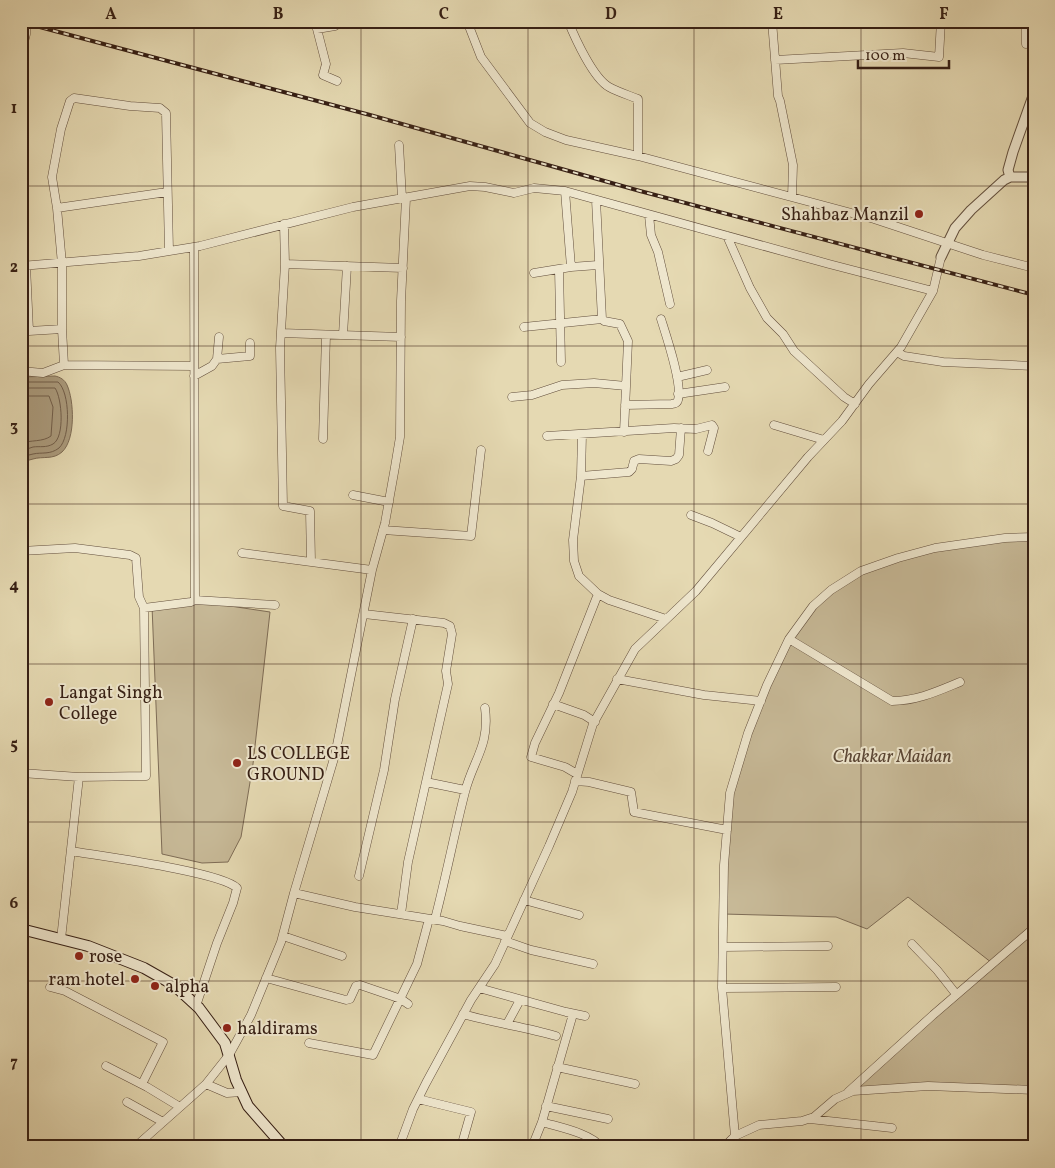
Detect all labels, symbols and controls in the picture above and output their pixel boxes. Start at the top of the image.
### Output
text: A [105,4,117,26]
text: B [273,4,284,26]
text: C [439,4,449,26]
text: D [605,4,617,26]
text: E [773,4,783,26]
text: F [939,4,949,26]
scale bar [858,38,949,70]
text: 100 m [865,46,905,67]
text: 1 [11,98,17,120]
place label: Shahbaz Manzil [781,203,909,228]
marker: Shahbaz Manzil [913,208,925,220]
text: 2 [10,257,18,279]
text: 3 [10,416,18,438]
text: 4 [9,575,19,597]
place label: Langat Singh College [59,681,163,727]
marker: Langat Singh College [43,696,55,708]
text: 5 [10,734,18,756]
place label: LS COLLEGE GROUND [247,742,350,788]
park label: Chakkar Maidan [832,745,952,770]
marker: LS COLLEGE GROUND [231,757,243,769]
text: 6 [10,893,19,915]
place label: rose [89,945,122,970]
marker: rose [73,950,85,962]
place label: ram hotel [49,968,125,993]
marker: ram hotel [129,973,141,985]
place label: alpha [165,975,209,1000]
marker: alpha [149,980,161,992]
place label: haldirams [237,1017,318,1042]
marker: haldirams [221,1022,233,1034]
text: 7 [10,1052,18,1074]

